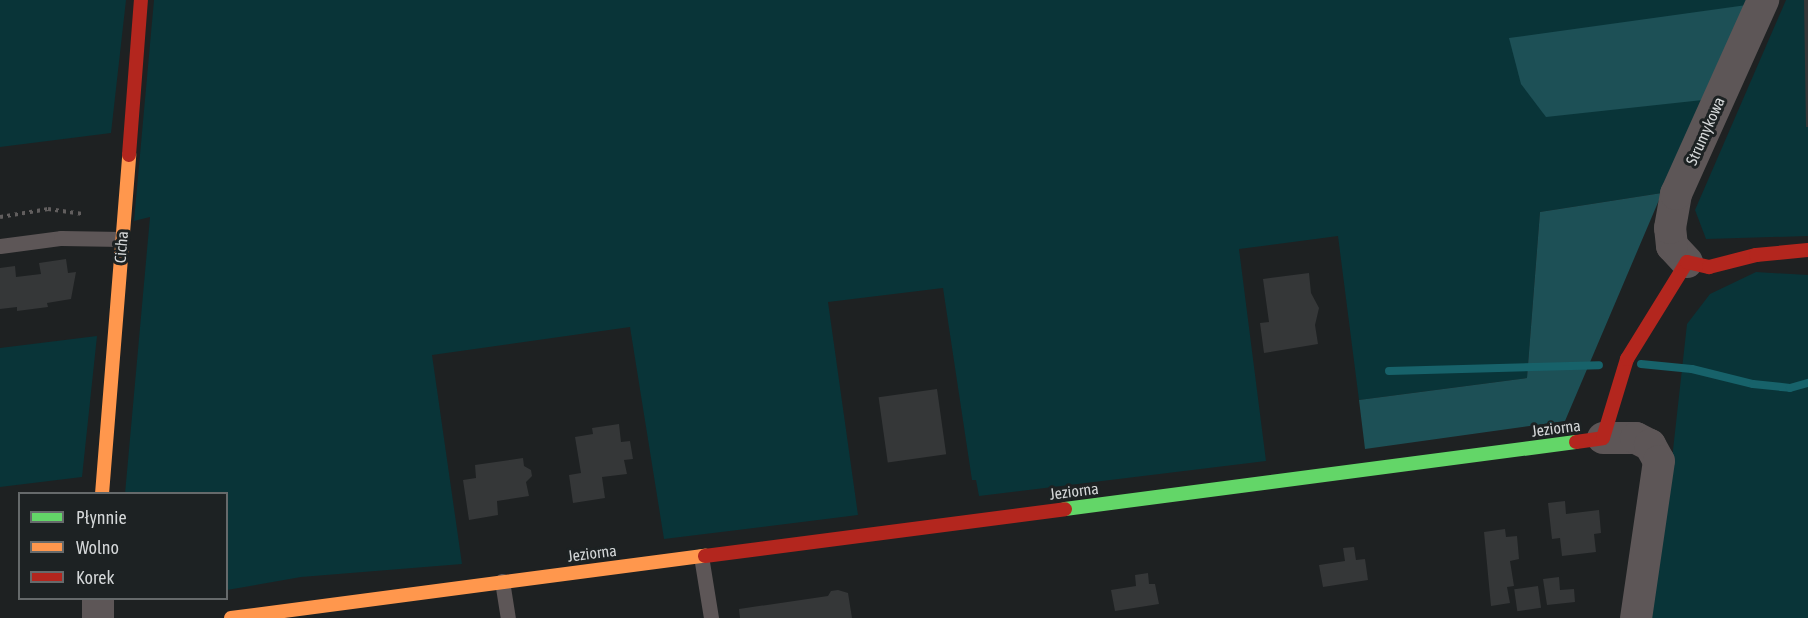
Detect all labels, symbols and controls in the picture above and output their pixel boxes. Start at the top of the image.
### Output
street label: Strumykowa [1681,94,1729,168]
street label: Cicha [110,230,132,264]
street label: Jeziorna [1530,415,1582,441]
street label: Jeziorna [1048,478,1100,504]
legend [18,492,228,600]
text: Płynnie [76,507,127,528]
text: Wolno [76,537,119,558]
street label: Jeziorna [566,540,618,566]
text: Korek [76,567,114,588]

